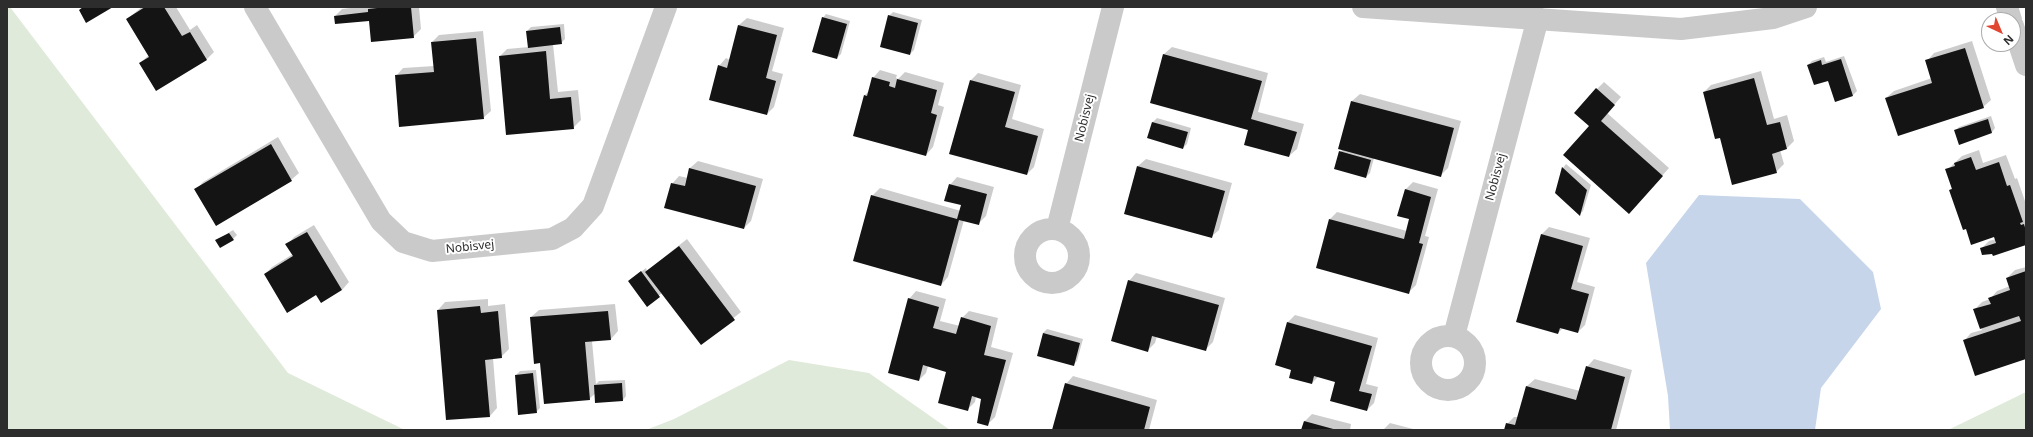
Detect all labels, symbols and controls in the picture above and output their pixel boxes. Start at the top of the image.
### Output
north arrow [1981,12,2021,52]
text: N [2001,32,2017,49]
street label: Nobisvej [1072,93,1098,143]
street label: Nobisvej [1483,152,1509,202]
street label: Nobisvej [445,237,495,257]

